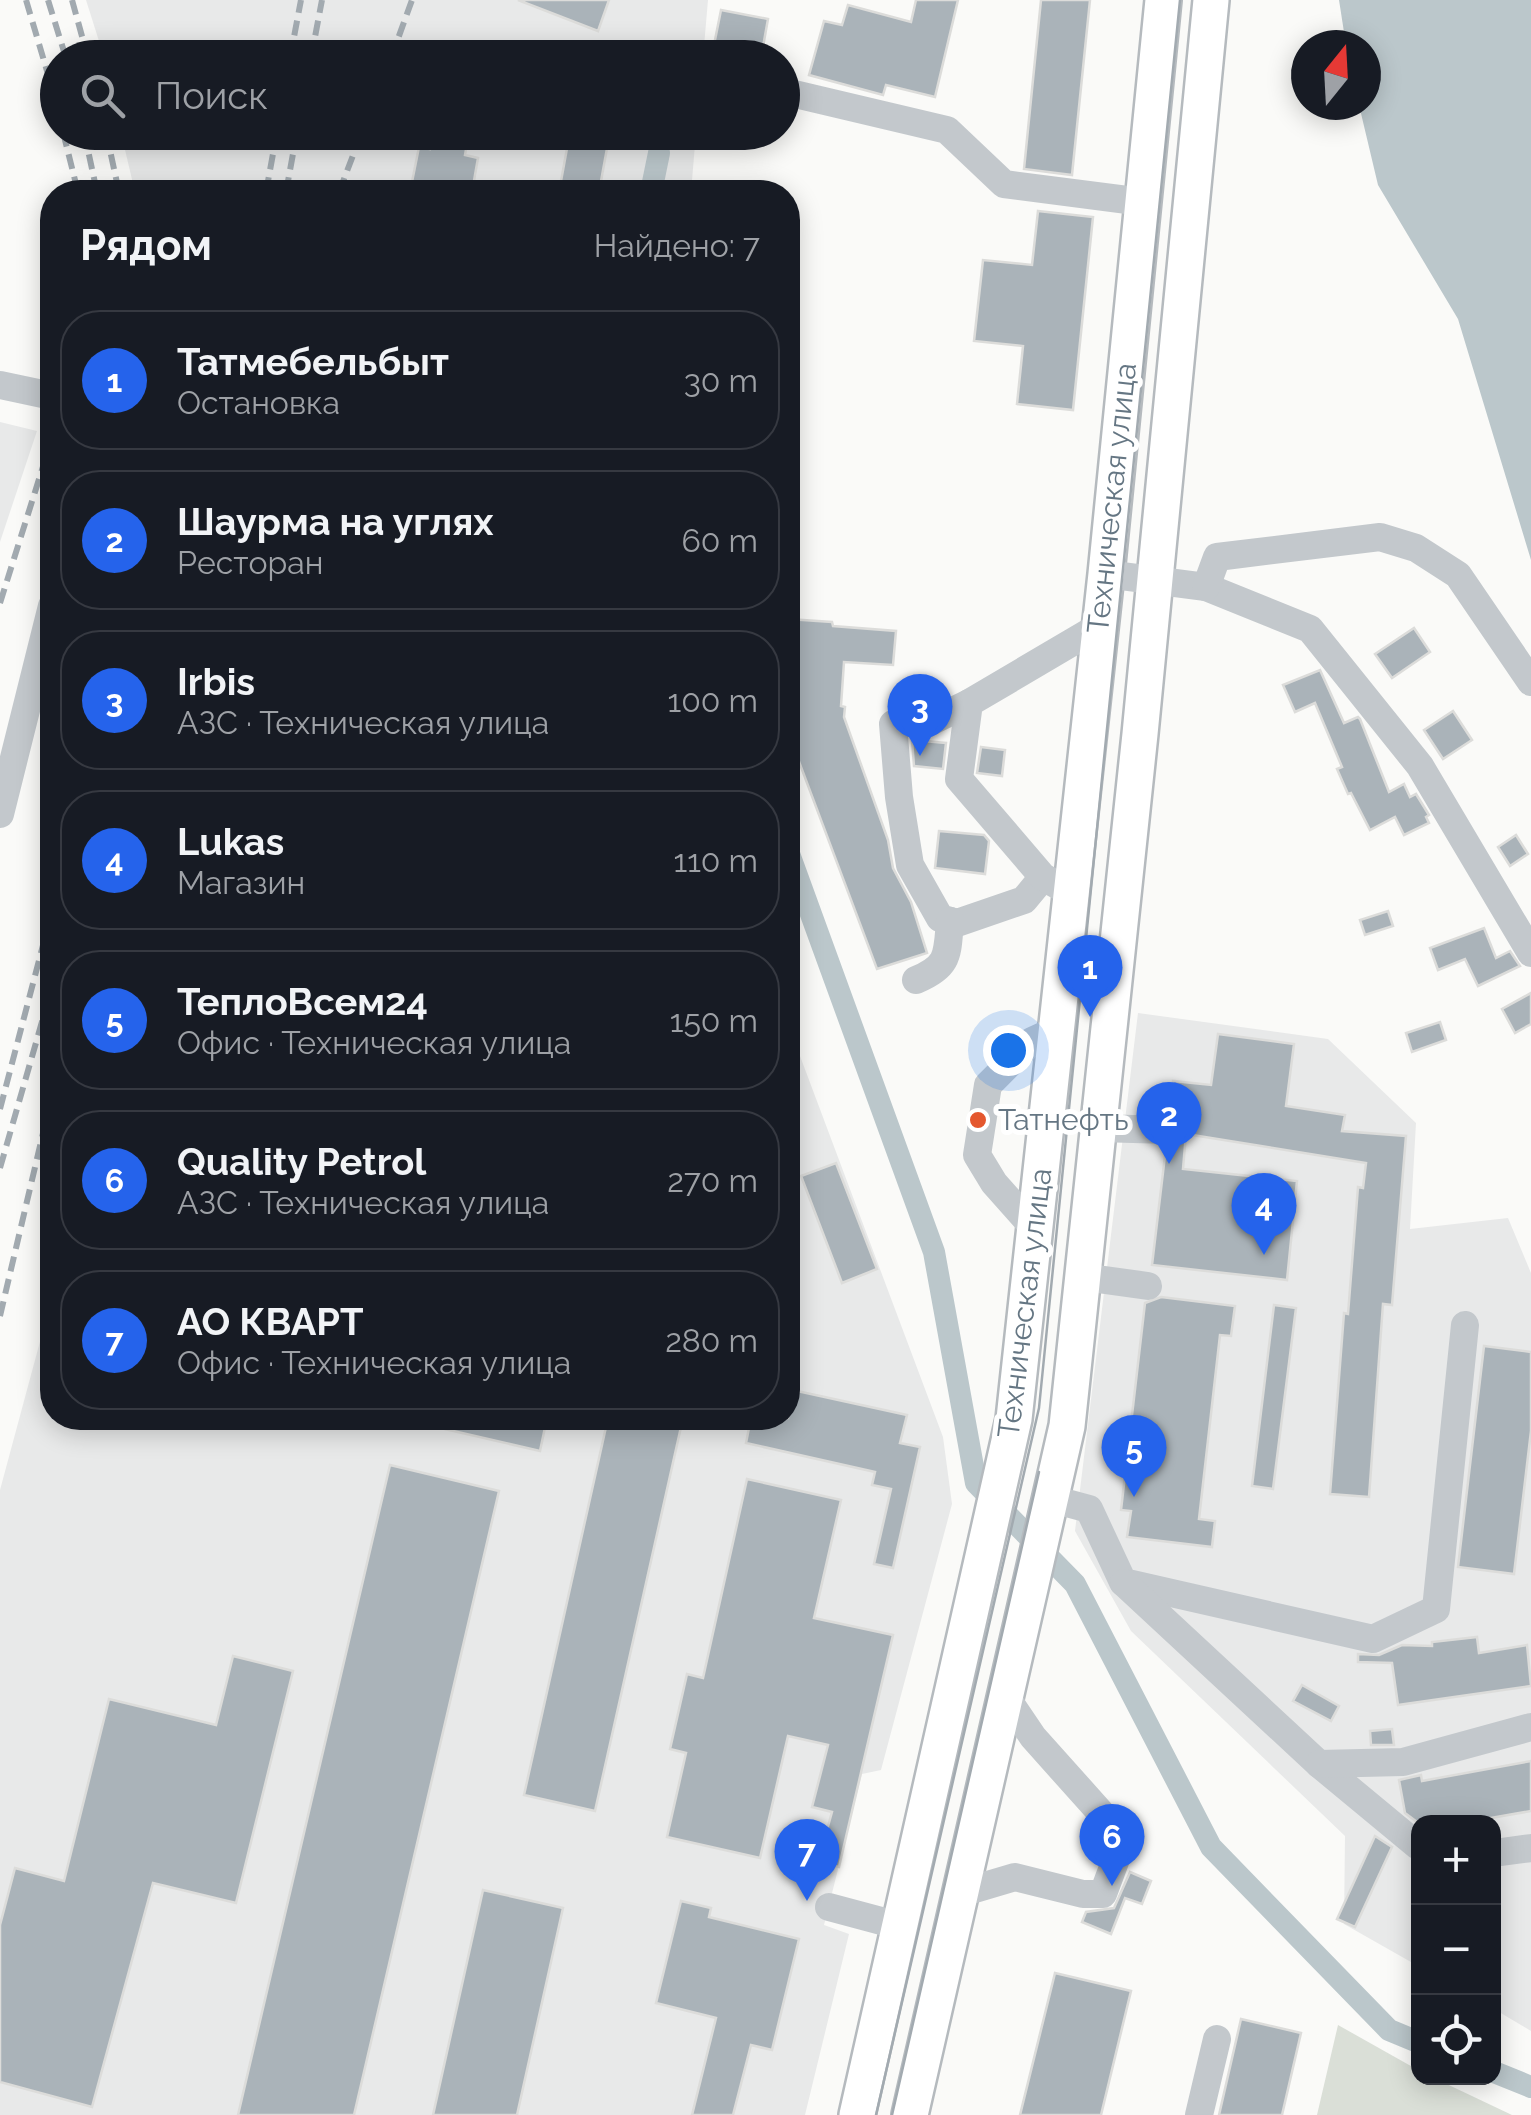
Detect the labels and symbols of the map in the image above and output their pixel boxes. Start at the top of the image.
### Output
north arrow [1291,30,1381,120]
street label: Техническая улица [1080,361,1143,635]
pin: 3 [888,674,952,756]
pin: 1 [1058,934,1122,1017]
your location [983,1025,1034,1076]
pin: 2 [1136,1082,1202,1164]
place label: Татнефть [998,1102,1129,1137]
marker: Татнефть [967,1109,989,1131]
street label: Техническая улица [991,1166,1058,1440]
pin: 4 [1232,1172,1296,1255]
pin: 5 [1102,1414,1166,1497]
pin: 6 [1080,1804,1144,1886]
pin: 7 [774,1818,840,1901]

